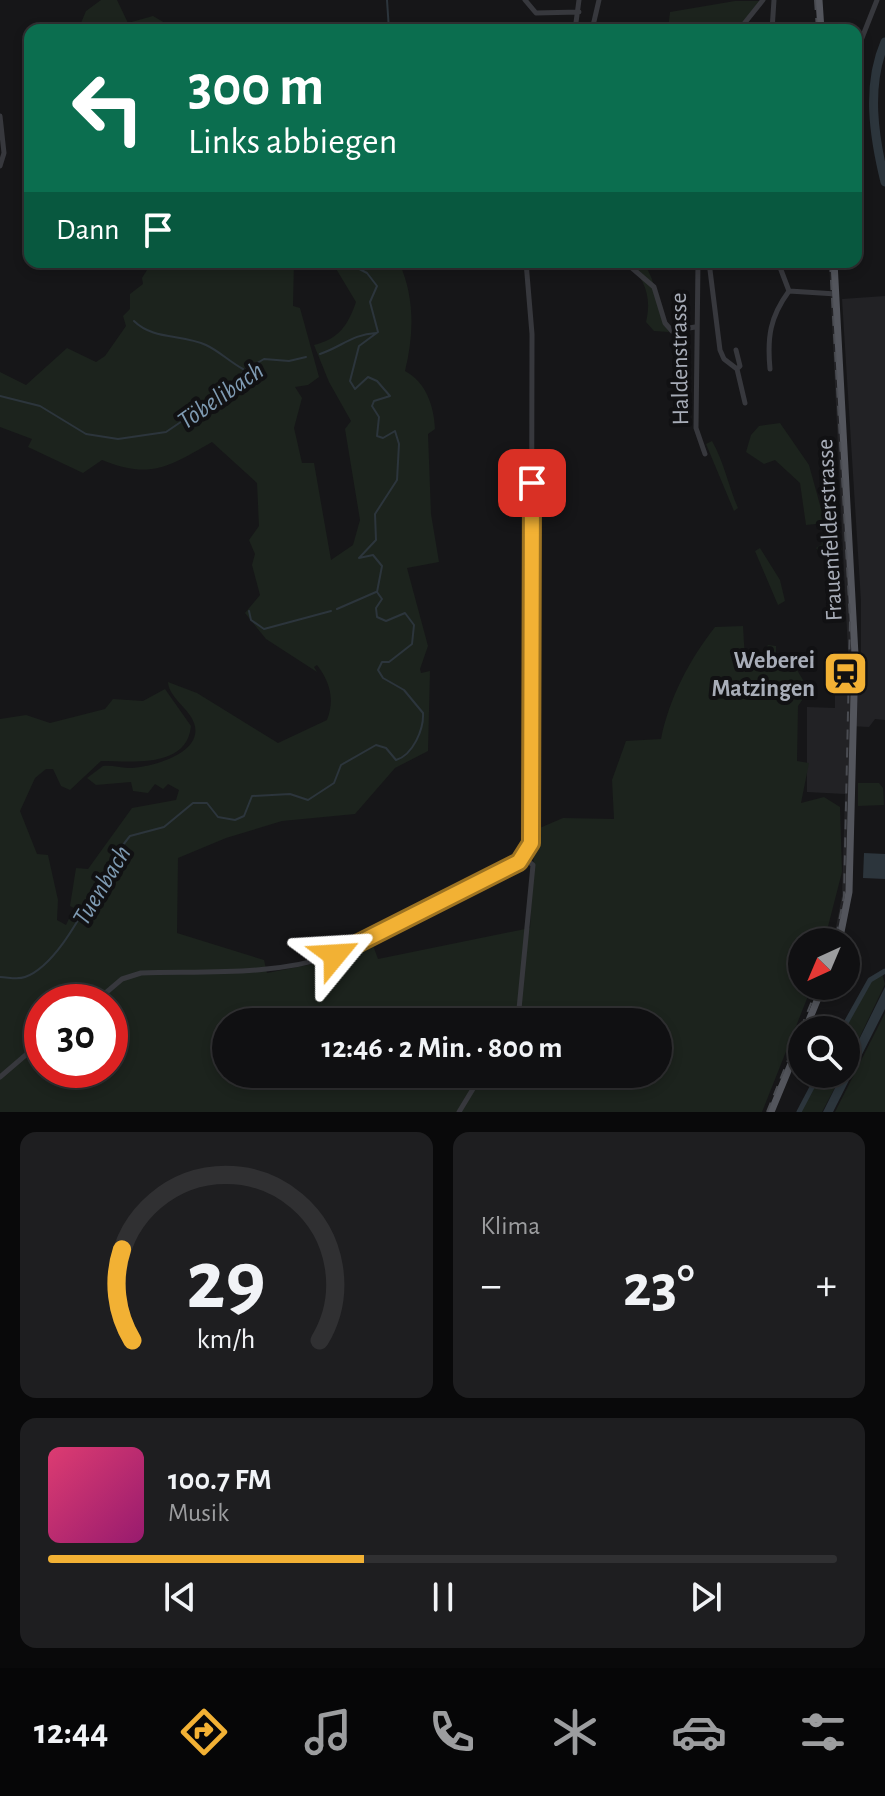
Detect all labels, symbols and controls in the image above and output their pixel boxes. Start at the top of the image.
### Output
icon: left [56,56,160,160]
text: 300 m [188,59,324,115]
text: Links abbiegen [188,124,397,160]
icon: arrive [136,208,180,252]
text: Dann [56,215,120,245]
street label: Haldenstrasse [667,292,693,426]
water label: Töbelibach [173,357,268,435]
street label: Frauenfelderstrasse [813,438,847,622]
pin [498,449,566,517]
icon: arrive [510,461,554,505]
place label: Weberei Matzingen [711,649,815,701]
station icon: Weberei Matzingen [822,650,870,698]
water label: Tuenbach [68,841,136,930]
position arrow [293,913,377,997]
north arrow [788,928,860,1000]
map controls [788,928,860,1088]
speed limit sign: 30 [24,984,128,1088]
button: search [788,1016,860,1088]
text: 12:46 · 2 Min. · 800 m [321,1033,563,1063]
text: Klima [481,1213,540,1239]
text: 29 [187,1240,266,1324]
text: 23° [623,1257,695,1317]
text: − [481,1264,502,1308]
text: + [816,1264,837,1308]
text: km/h [197,1325,256,1354]
text: 100.7 FM [168,1465,272,1495]
text: Musik [168,1500,229,1526]
icon: previous [158,1575,202,1619]
icon: pause [421,1575,465,1619]
icon: next [684,1575,728,1619]
icon: directions [176,1704,232,1760]
icon: music [300,1704,356,1760]
icon: phone [424,1704,480,1760]
icon: climate [547,1704,603,1760]
icon: car [671,1704,727,1760]
icon: filters [795,1704,851,1760]
text: 12:44 [34,1714,108,1750]

